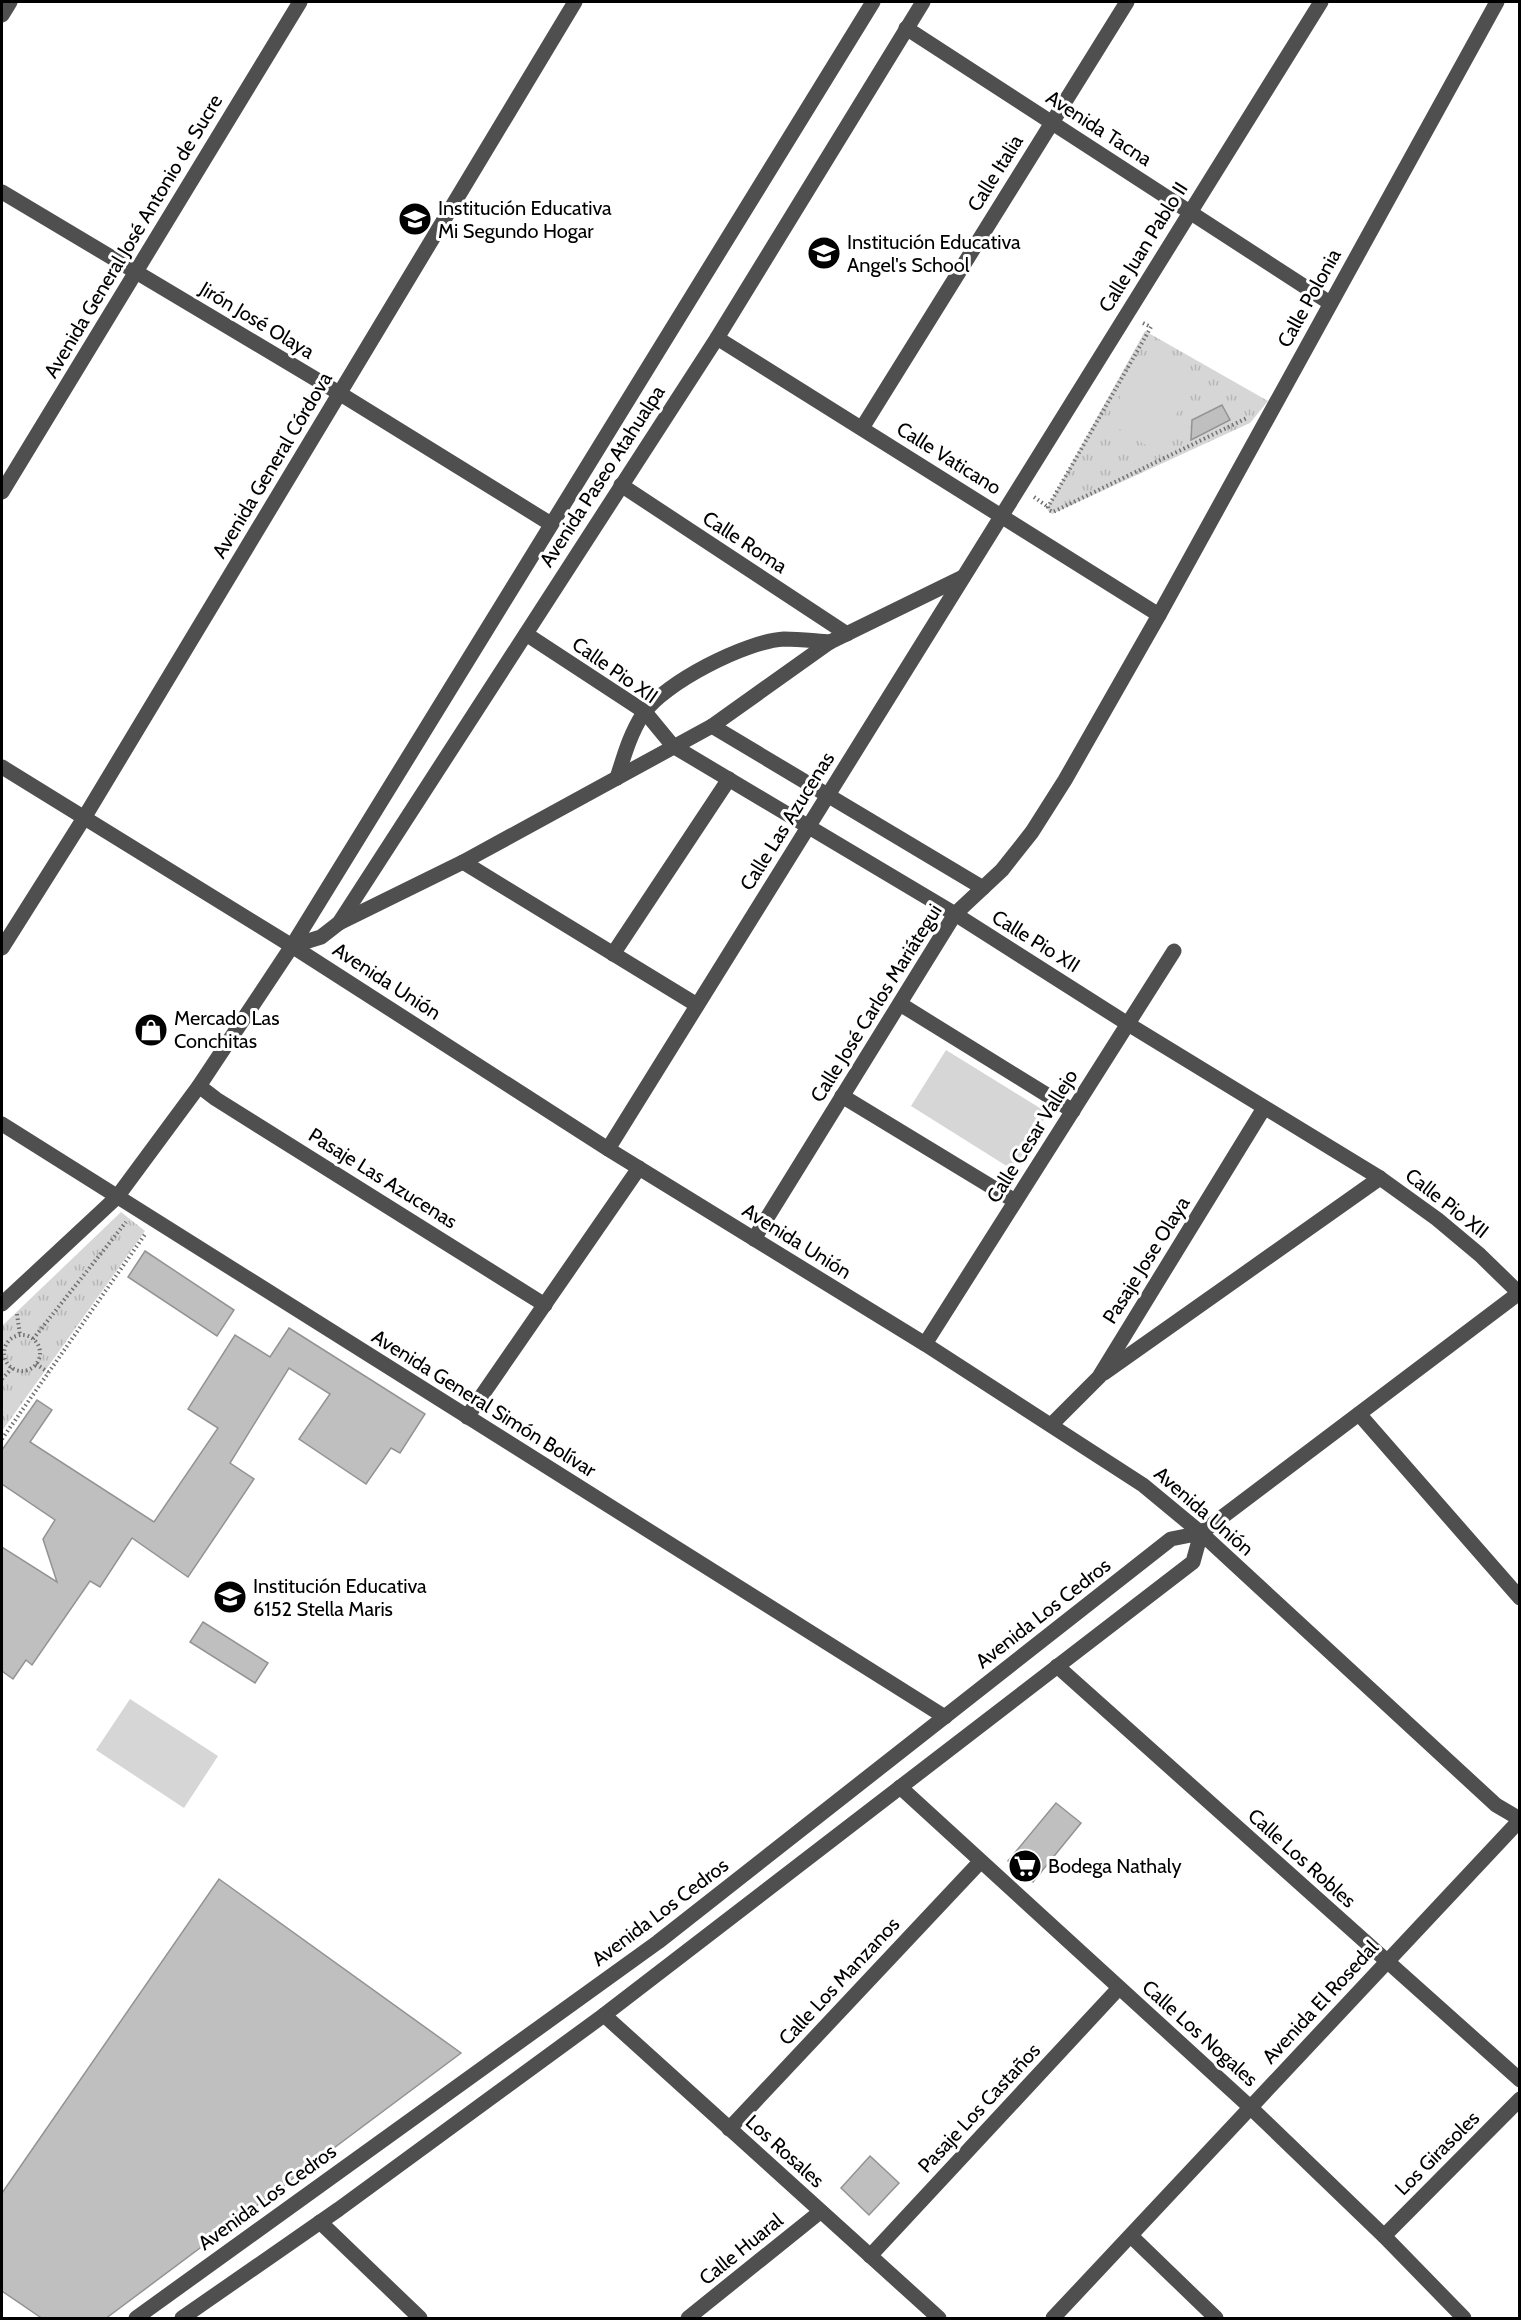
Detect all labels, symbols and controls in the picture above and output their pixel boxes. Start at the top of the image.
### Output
street label: Avenida Tacna [1042,85,1157,171]
street label: Avenida General José Antonio de Sucre [39,90,227,382]
street label: Calle Italia [962,130,1028,216]
street label: Calle Juan Pablo II [1093,178,1193,316]
place label: Institución Educativa Mi Segundo Hogar [438,196,612,243]
school or university icon: Institución Educativa Mi Segundo Hogar [397,201,433,237]
place label: Institución Educativa Angel's School [847,230,1021,277]
school or university icon: Institución Educativa Angel's School [806,235,842,271]
street label: Calle Polonia [1272,244,1346,351]
street label: Jirón José Olaya [194,276,319,364]
street label: Avenida General Córdova [207,367,337,562]
street label: Avenida Paseo Atahualpa [534,380,670,571]
street label: Calle Vaticano [892,416,1006,500]
street label: Calle Roma [698,506,792,578]
street label: Calle Pio XII [568,632,662,708]
street label: Calle Las Azucenas [735,747,839,895]
street label: Calle José Carlos Mariátegui [805,900,947,1106]
street label: Calle Pio XII [988,905,1084,977]
street label: Avenida Unión [329,937,445,1025]
place label: Mercado Las Conchitas [174,1006,279,1053]
shop icon: Mercado Las Conchitas [133,1012,169,1048]
street label: Calle Cesar Vallejo [981,1065,1083,1207]
street label: Pasaje Las Azucenas [304,1123,462,1233]
street label: Calle Pio XII [1401,1163,1493,1243]
street label: Pasaje Jose Olaya [1097,1192,1195,1328]
street label: Avenida Unión [738,1198,856,1284]
street label: Avenida General Simón Bolívar [368,1324,601,1482]
street label: Avenida Unión [1149,1461,1259,1561]
street label: Avenida Los Cedros [971,1553,1115,1673]
place label: Institución Educativa 6152 Stella Maris [253,1574,427,1621]
school or university icon: Institución Educativa 6152 Stella Maris [212,1579,248,1615]
street label: Calle Los Robles [1243,1803,1361,1913]
supermarket icon: Bodega Nathaly [1007,1848,1043,1884]
street label: Avenida Los Cedros [587,1853,733,1971]
place label: Bodega Nathaly [1048,1854,1181,1878]
street label: Calle Los Manzanos [774,1912,904,2050]
street label: Avenida El Rosedal [1257,1935,1383,2068]
street label: Calle Los Nogales [1137,1975,1263,2091]
street label: Pasaje Los Castaños [913,2038,1045,2178]
street label: Los Girasoles [1390,2106,1484,2200]
street label: Los Rosales [741,2110,829,2192]
street label: Avenida Los Cedros [193,2139,341,2255]
street label: Calle Huaral [694,2208,788,2290]

